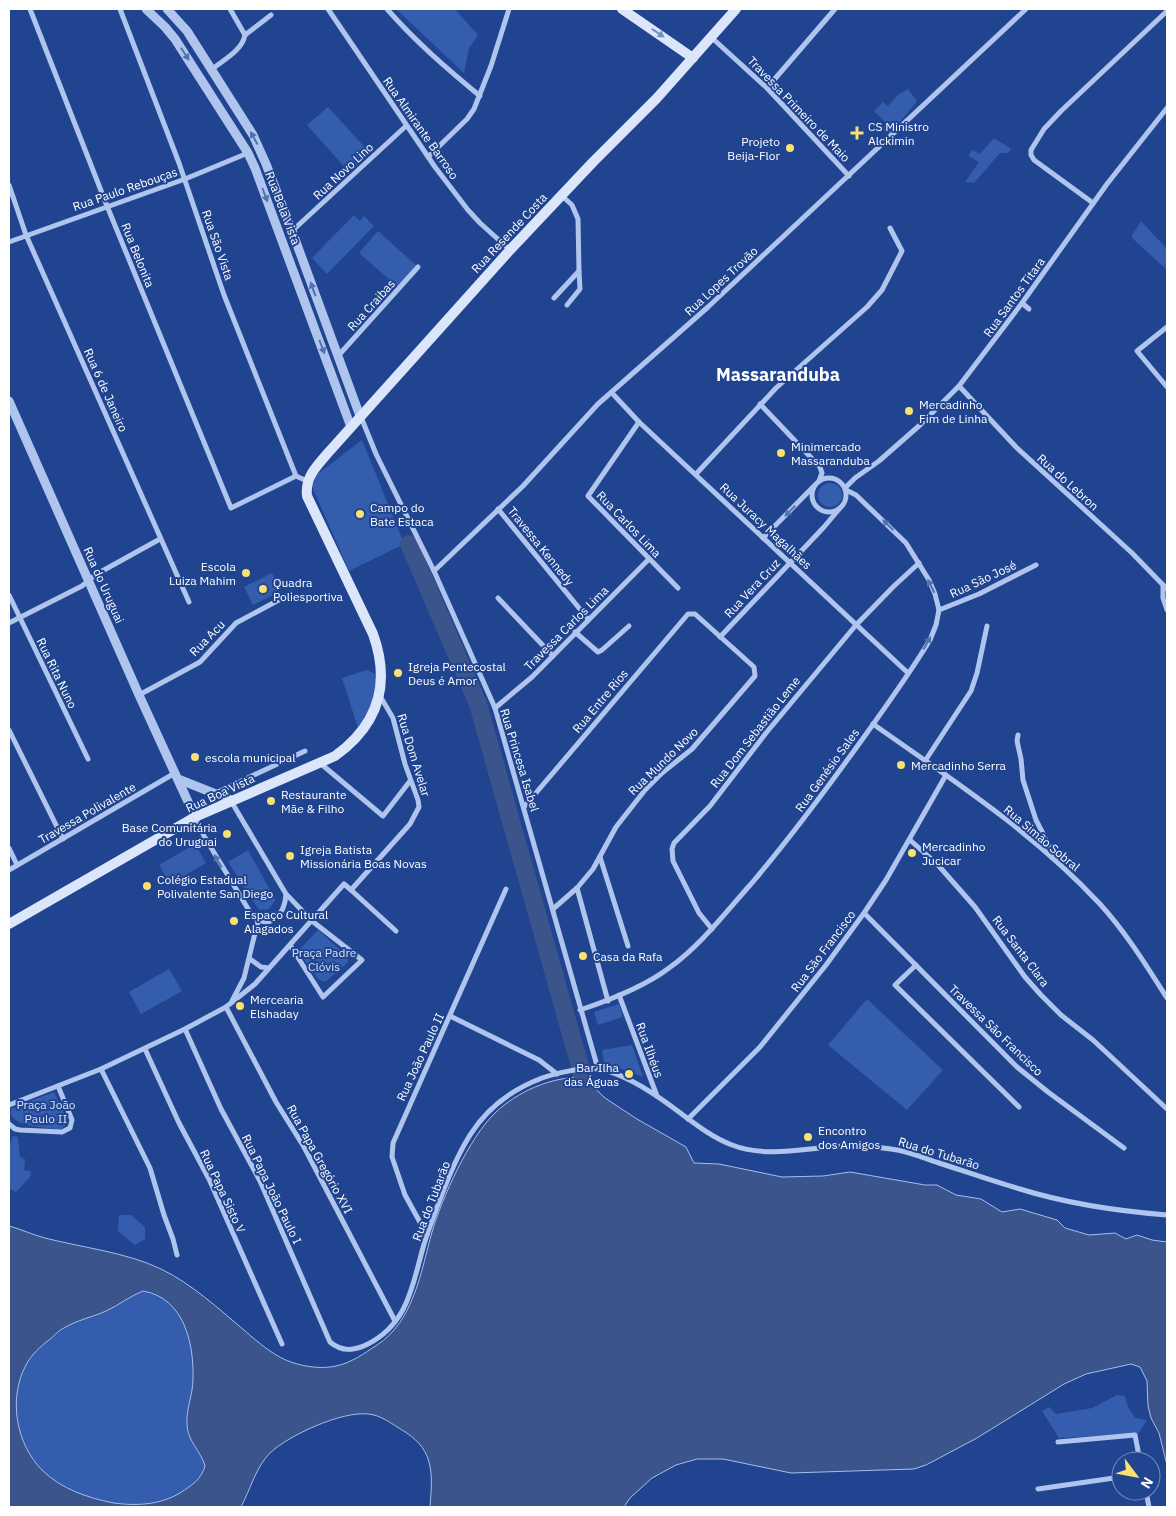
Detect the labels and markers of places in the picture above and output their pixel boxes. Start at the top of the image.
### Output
place label: CS Ministro Alckimin [868,119,929,148]
marker: CS Ministro Alckimin [850,126,864,140]
place label: Projeto Beija-Flor [727,134,781,163]
marker: Projeto Beija-Flor [784,142,796,154]
place label: Mercadinho Fim de Linha [919,397,988,426]
marker: Mercadinho Fim de Linha [903,405,915,417]
place label: Minimercado Massaranduba [791,439,870,468]
marker: Minimercado Massaranduba [775,447,787,459]
place label: Campo do Bate Estaca [370,500,434,529]
marker: Campo do Bate Estaca [354,508,366,520]
place label: Escola Luiza Mahim [169,559,237,588]
marker: Escola Luiza Mahim [240,567,252,579]
place label: Quadra Poliesportiva [273,575,344,604]
marker: Quadra Poliesportiva [257,583,269,595]
place label: Igreja Pentecostal Deus é Amor [408,659,506,688]
marker: Igreja Pentecostal Deus é Amor [392,667,404,679]
place label: escola municipal [205,750,295,765]
marker: escola municipal [189,751,201,763]
place label: Mercadinho Serra [911,758,1007,773]
marker: Mercadinho Serra [895,759,907,771]
place label: Restaurante Mãe & Filho [281,787,347,816]
marker: Restaurante Mãe & Filho [265,795,277,807]
place label: Base Comunitária do Uruguai [122,820,218,849]
marker: Base Comunitária do Uruguai [221,828,233,840]
place label: Mercadinho Jucicar [922,839,986,868]
place label: Igreja Batista Missionária Boas Novas [300,842,427,871]
marker: Mercadinho Jucicar [906,847,918,859]
marker: Igreja Batista Missionária Boas Novas [284,850,296,862]
place label: Colégio Estadual Polivalente San Diego [157,872,273,901]
marker: Colégio Estadual Polivalente San Diego [141,880,153,892]
place label: Espaço Cultural Alagados [244,907,328,936]
marker: Espaço Cultural Alagados [228,915,240,927]
place label: Casa da Rafa [593,949,663,964]
marker: Casa da Rafa [577,950,589,962]
place label: Mercearia Elshaday [250,992,304,1021]
marker: Mercearia Elshaday [234,1000,246,1012]
place label: Bar Ilha das Águas [564,1060,620,1089]
marker: Bar Ilha das Águas [623,1068,635,1080]
place label: Encontro dos Amigos [818,1123,881,1152]
marker: Encontro dos Amigos [802,1131,814,1143]

